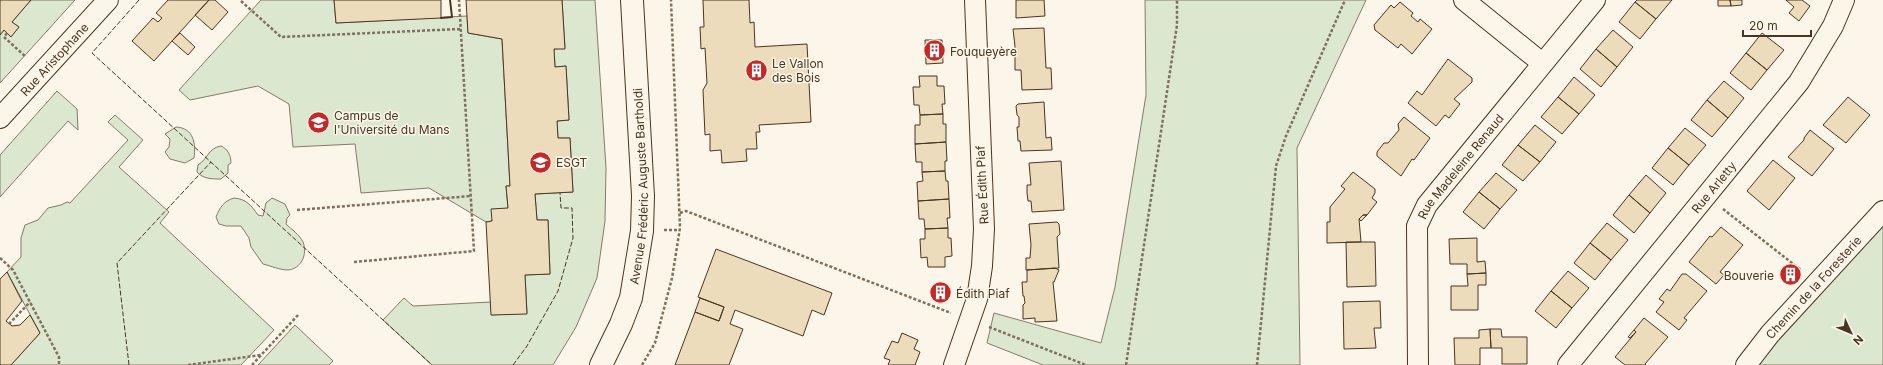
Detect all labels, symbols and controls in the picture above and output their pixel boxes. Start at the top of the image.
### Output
scale bar [1743,12,1811,38]
text: 20 m [1749,18,1778,33]
street label: Rue Aristophane [17,19,91,99]
building icon: Fouqueyère [921,38,947,64]
place label: Fouqueyère [950,44,1017,59]
place label: Le Vallon des Bois [772,56,824,85]
building icon: Le Vallon des Bois [744,57,770,83]
street label: Avenue Frédéric Auguste Bartholdi [626,88,651,285]
place label: Campus de l'Université du Mans [334,108,450,137]
school or university icon: Campus de l'Université du Mans [306,109,332,135]
street label: Rue Madeleine Renaud [1414,111,1506,221]
street label: Rue Édith Piaf [972,145,992,225]
school or university icon: ESGT [527,149,553,175]
place label: ESGT [556,155,588,170]
street label: Rue Arletty [1688,158,1739,216]
street label: Chemin de la Foresterie [1762,232,1864,342]
building icon: Bouverie [1777,262,1803,288]
place label: Bouverie [1724,268,1774,283]
building icon: Édith Piaf [928,280,954,306]
place label: Édith Piaf [956,286,1010,301]
north arrow [1831,313,1871,353]
text: N [1850,332,1866,348]

